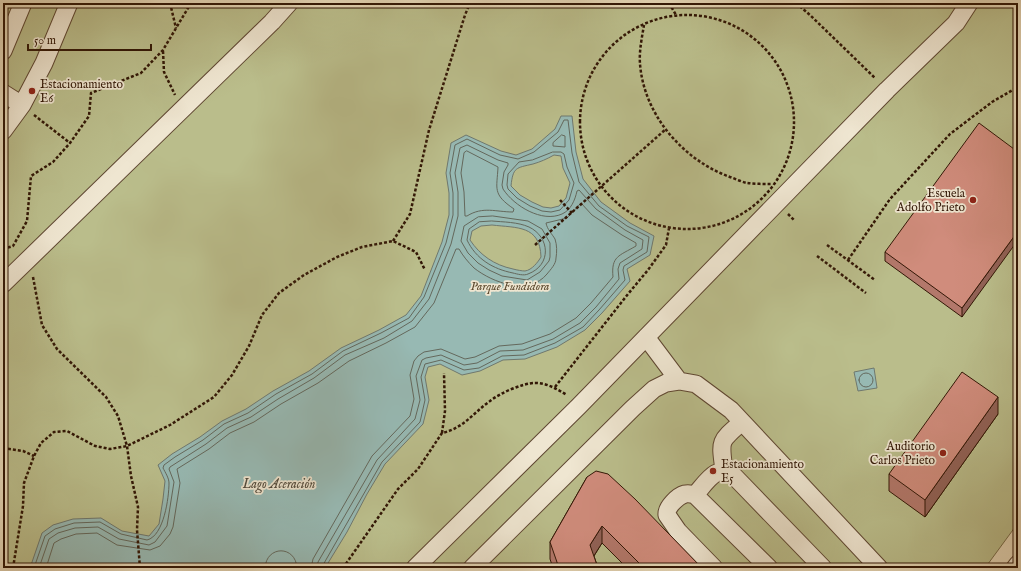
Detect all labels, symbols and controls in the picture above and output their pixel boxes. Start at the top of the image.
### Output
scale bar [28,26,151,52]
text: 50 m [34,33,56,48]
place label: Estacionamiento E6 [40,77,124,106]
marker: Estacionamiento E6 [27,86,37,96]
place label: Escuela Adolfo Prieto [896,186,966,215]
marker: Escuela Adolfo Prieto [968,195,978,205]
park label: Parque Fundidora [471,279,549,294]
place label: Auditorio Carlos Prieto [870,439,936,468]
marker: Auditorio Carlos Prieto [938,448,948,458]
place label: Estacionamiento E5 [721,457,805,486]
marker: Estacionamiento E5 [708,466,718,476]
water label: Lago Aceración [242,476,315,494]

